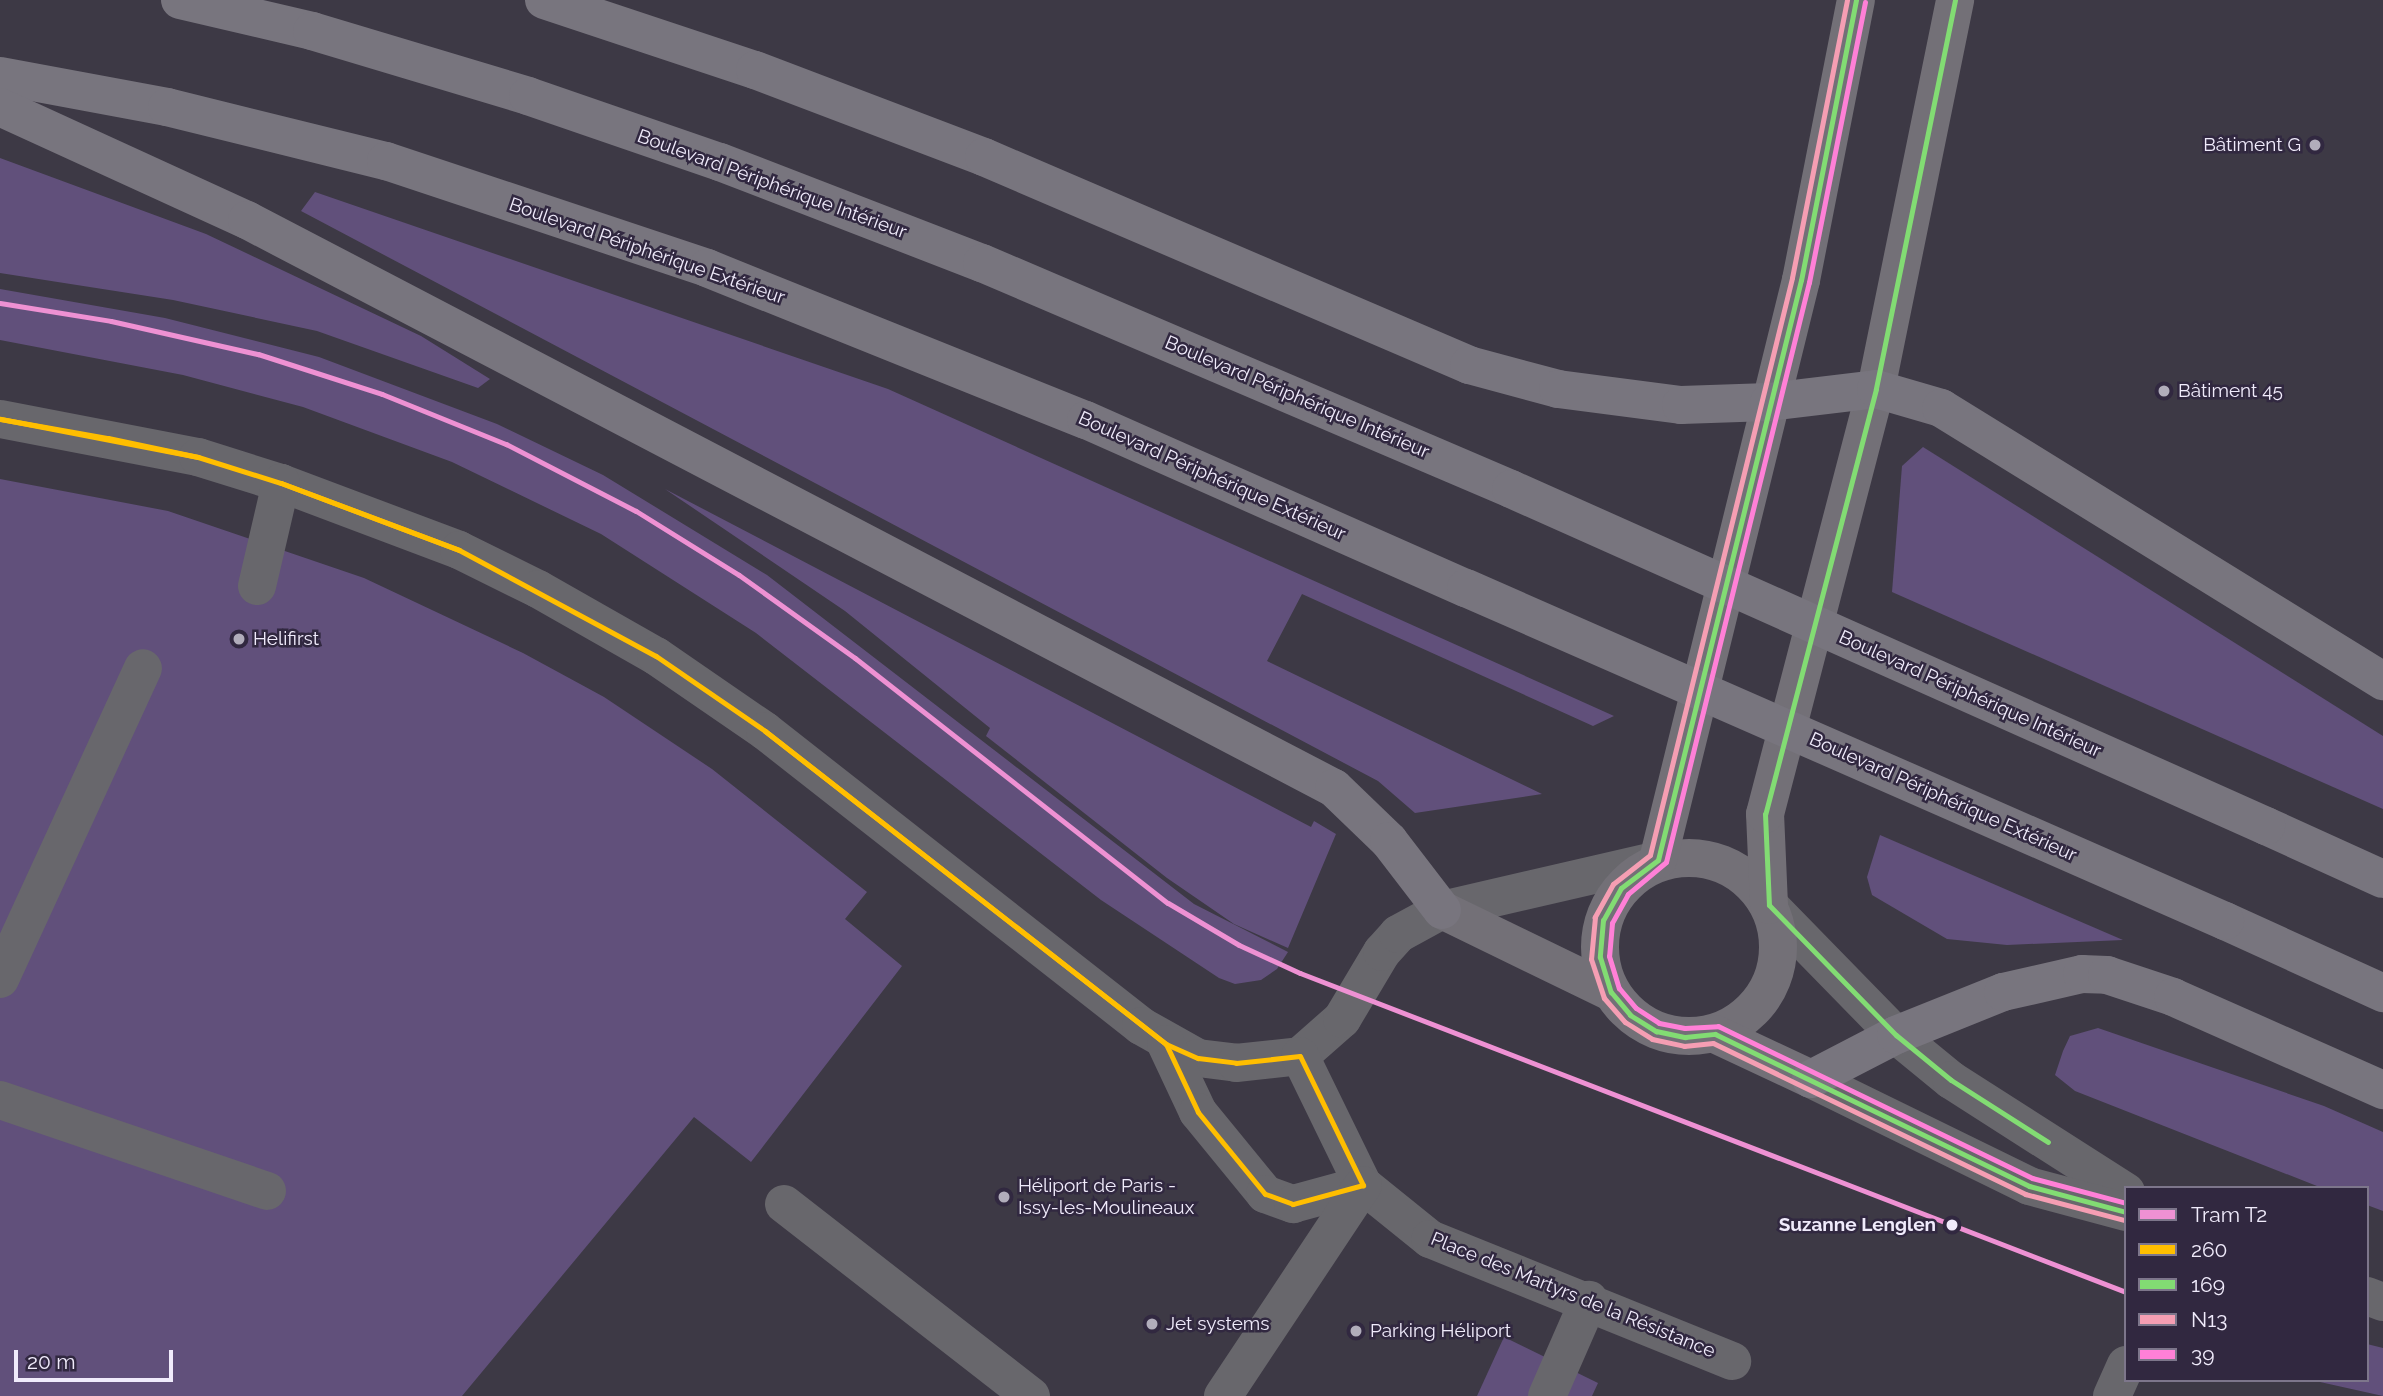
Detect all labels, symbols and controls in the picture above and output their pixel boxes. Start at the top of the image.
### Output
street label: Boulevard Périphérique Intérieur [634,125,910,243]
place label: Bâtiment G [2203,134,2301,156]
marker: Bâtiment G [2307,137,2323,153]
street label: Boulevard Périphérique Extérieur [506,193,788,309]
street label: Boulevard Périphérique Intérieur [1161,331,1433,463]
place label: Bâtiment 45 [2178,380,2283,402]
marker: Bâtiment 45 [2156,383,2172,399]
street label: Boulevard Périphérique Extérieur [1075,407,1349,545]
street label: Boulevard Périphérique Intérieur [1835,626,2105,762]
place label: Helifirst [253,628,319,650]
marker: Helifirst [231,631,247,647]
street label: Boulevard Périphérique Extérieur [1806,728,2080,866]
place label: Héliport de Paris - Issy-les-Moulineaux [1018,1175,1194,1219]
legend [2124,1186,2369,1382]
marker: Héliport de Paris - Issy-les-Moulineaux [996,1189,1012,1205]
text: Tram T2 [2191,1202,2267,1227]
place label: Suzanne Lenglen [1779,1214,1936,1236]
marker: Suzanne Lenglen [1942,1215,1962,1235]
street label: Place des Martyrs de la Résistance [1427,1227,1719,1363]
text: 260 [2191,1237,2227,1262]
text: 169 [2191,1272,2225,1297]
text: N13 [2191,1307,2227,1332]
place label: Jet systems [1166,1313,1269,1335]
marker: Jet systems [1144,1316,1160,1332]
place label: Parking Héliport [1370,1320,1511,1342]
marker: Parking Héliport [1348,1323,1364,1339]
scale bar [18,1336,177,1380]
text: 39 [2191,1342,2215,1367]
text: 20 m [27,1349,75,1374]

